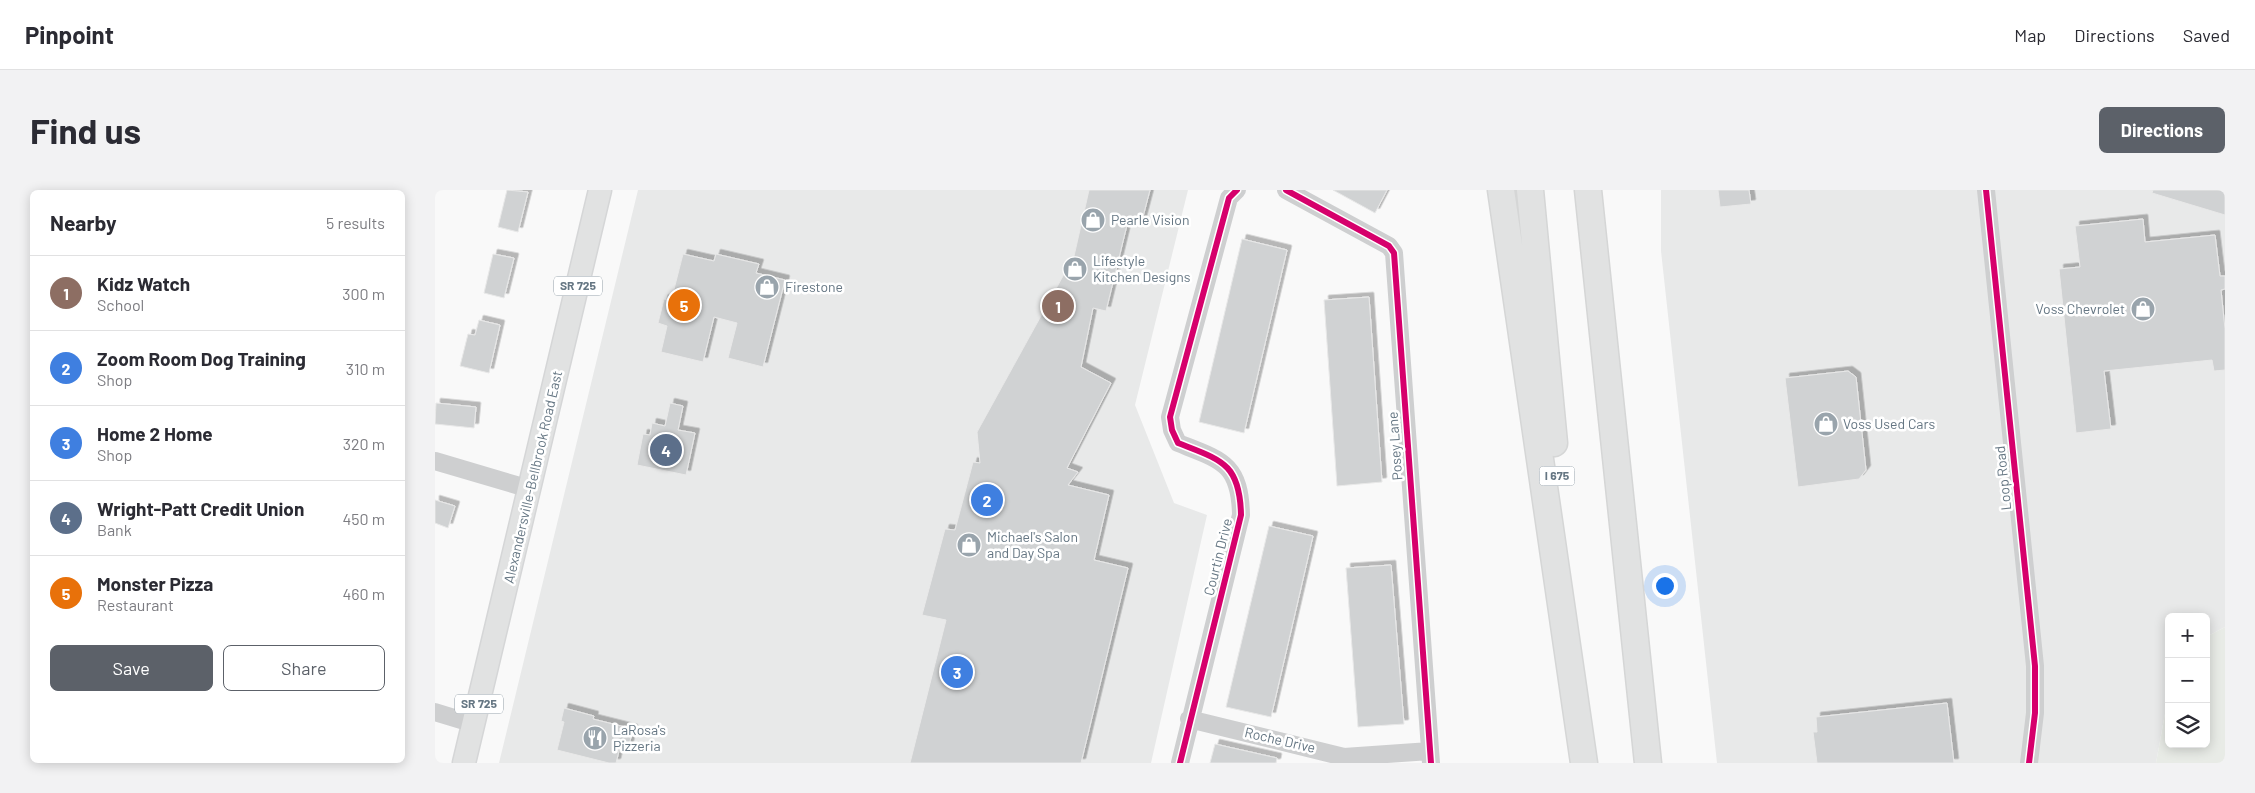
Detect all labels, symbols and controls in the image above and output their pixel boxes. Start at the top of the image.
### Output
text: Pinpoint [25,20,114,49]
text: Map [2014,24,2046,46]
text: Directions [2074,24,2155,46]
text: Saved [2183,24,2230,46]
button: Directions [2099,107,2225,153]
text: Find us [30,109,141,151]
shop icon: Pearle Vision [1080,207,1106,233]
text: Nearby [50,210,116,235]
place label: Pearle Vision [1111,211,1189,228]
text: 5 results [326,213,385,232]
place label: Lifestyle Kitchen Designs [1093,252,1191,285]
shop icon: Lifestyle Kitchen Designs [1062,256,1088,282]
text: Kidz Watch [97,272,190,295]
shop icon: Firestone [754,274,780,300]
road number: SR 725 [554,276,602,295]
place label: Firestone [785,278,843,295]
text: 1 [63,284,69,303]
text: 300 m [342,284,385,303]
pin: 5 [668,286,700,324]
pin: 1 [1042,287,1074,325]
text: School [97,295,144,314]
shop icon: Voss Chevrolet [2130,296,2156,322]
place label: Voss Chevrolet [2036,300,2125,317]
text: Zoom Room Dog Training [97,347,306,370]
text: 2 [62,359,70,378]
text: 310 m [346,359,385,378]
street label: Alexandersville-Bellbrook Road East [500,369,565,585]
text: Shop [97,370,132,389]
street label: Posey Lane [1384,411,1405,481]
shop icon: Voss Used Cars [1813,411,1839,437]
place label: Voss Used Cars [1843,415,1936,432]
text: Home 2 Home [97,422,213,445]
pin: 4 [650,431,682,469]
text: 3 [62,434,70,453]
text: 320 m [343,434,385,453]
text: Shop [97,445,132,464]
street label: Loop Road [1991,445,2014,511]
road number: I 675 [1539,466,1575,486]
pin: 2 [971,481,1003,519]
text: Wright-Patt Credit Union [97,497,304,520]
text: 4 [61,509,71,528]
text: 450 m [342,509,385,528]
street label: Courtin Drive [1200,516,1235,597]
text: Bank [97,520,132,539]
place label: Michael's Salon and Day Spa [987,528,1078,561]
shop icon: Michael's Salon and Day Spa [956,532,982,558]
text: Monster Pizza [97,572,213,595]
your location [1652,573,1678,599]
text: 5 [62,584,70,603]
text: 460 m [342,584,385,603]
text: Restaurant [97,595,174,614]
map controls [2165,613,2210,748]
button: + [2165,613,2210,658]
button: Save [50,645,213,691]
button: Share [223,645,385,691]
pin: 3 [941,653,973,691]
button: − [2165,658,2210,703]
road number: SR 725 [455,694,503,714]
button: layers [2165,703,2210,748]
place label: LaRosa's Pizzeria [613,721,666,754]
street label: Roche Drive [1243,723,1317,756]
restaurant icon: LaRosa's Pizzeria [582,725,608,751]

